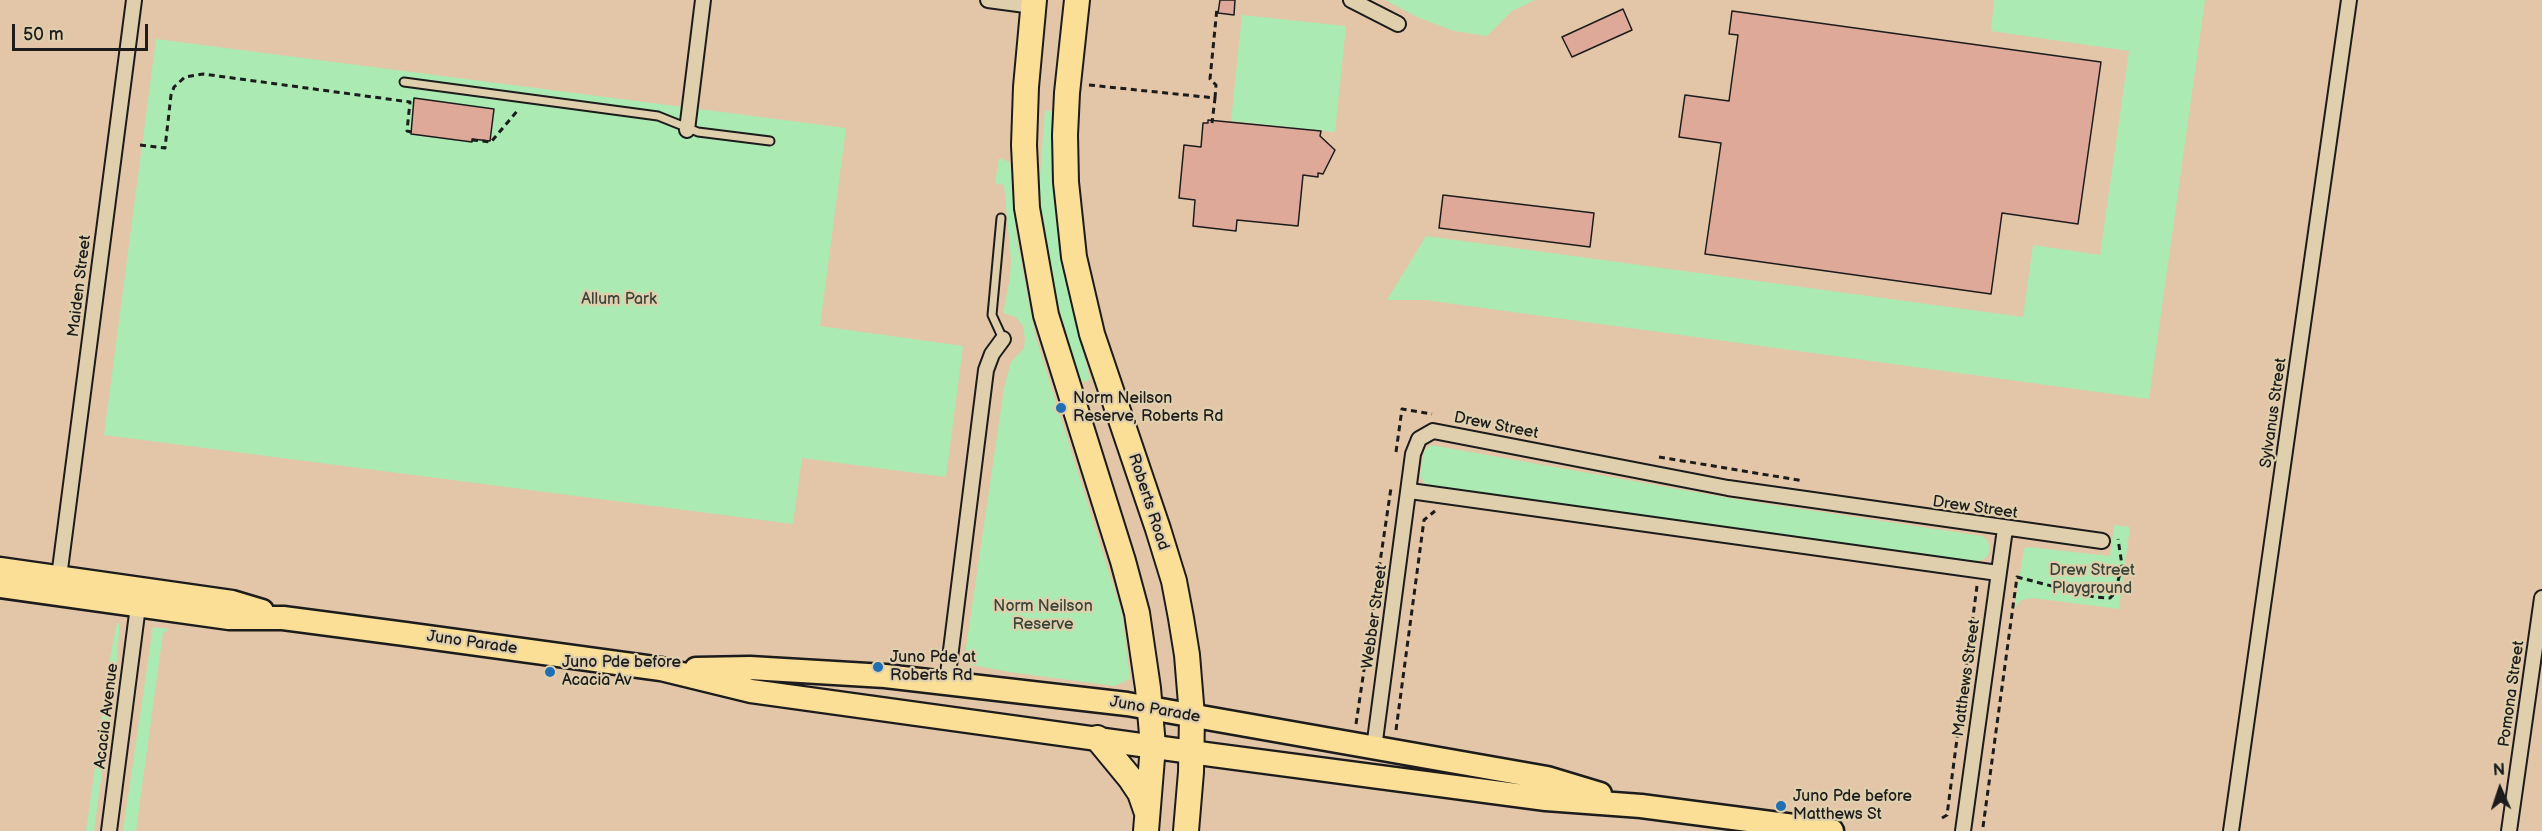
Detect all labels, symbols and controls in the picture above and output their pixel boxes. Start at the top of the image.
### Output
scale bar [15,12,152,50]
text: 50 m [23,24,64,45]
street label: Maiden Street [64,234,96,338]
park label: Allum Park [581,290,657,310]
street label: Sylvanus Street [2257,357,2291,469]
place label: Norm Neilson Reserve, Roberts Rd [1073,389,1223,427]
marker: Norm Neilson Reserve, Roberts Rd [1054,401,1068,415]
street label: Drew Street [1452,408,1540,444]
street label: Roberts Road [1123,451,1173,553]
street label: Drew Street [1931,493,2019,523]
park label: Drew Street Playground [2049,561,2135,599]
street label: Webber Street [1358,564,1392,670]
park label: Norm Neilson Reserve [993,597,1093,635]
street label: Matthews Street [1949,618,1985,738]
street label: Juno Parade [425,627,519,659]
street label: Pomona Street [2495,640,2529,748]
place label: Juno Pde at Roberts Rd [890,648,976,686]
place label: Juno Pde before Acacia Av [562,653,681,691]
marker: Juno Pde at Roberts Rd [871,660,885,674]
street label: Acacia Avenue [91,662,123,770]
marker: Juno Pde before Acacia Av [543,665,557,679]
street label: Juno Parade [1108,693,1202,727]
north arrow [2470,759,2530,819]
text: N [2493,761,2506,780]
place label: Juno Pde before Matthews St [1793,787,1912,825]
marker: Juno Pde before Matthews St [1774,799,1788,813]

